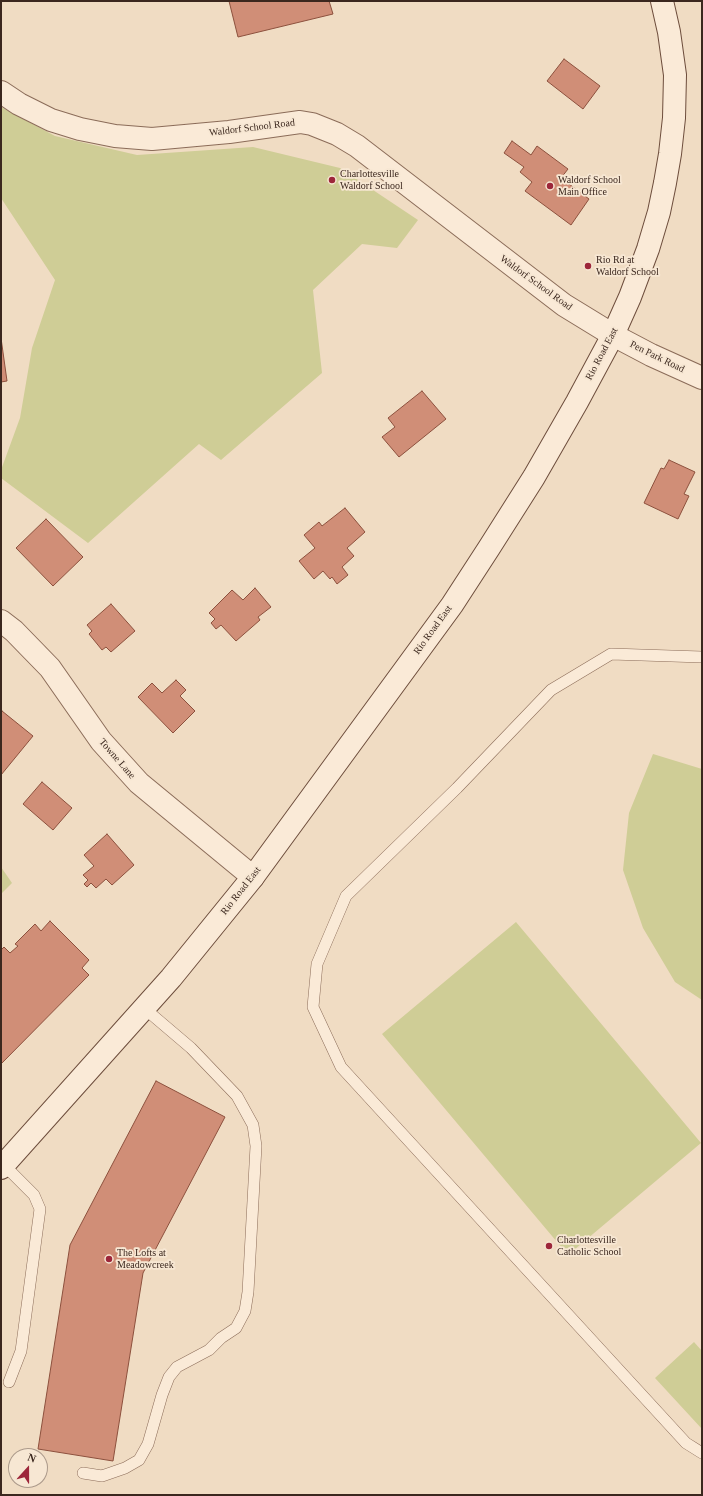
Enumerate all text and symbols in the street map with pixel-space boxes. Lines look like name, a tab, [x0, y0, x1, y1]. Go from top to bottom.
street label: Waldorf School Road	[208, 117, 296, 139]
place label: Charlottesville Waldorf School	[340, 168, 403, 192]
place label: Waldorf School Main Office	[558, 174, 621, 198]
marker: Charlottesville Waldorf School	[327, 175, 337, 185]
marker: Waldorf School Main Office	[545, 181, 555, 191]
street label: Waldorf School Road	[498, 253, 574, 313]
place label: Rio Rd at Waldorf School	[596, 254, 659, 278]
marker: Rio Rd at Waldorf School	[583, 261, 593, 271]
street label: Rio Road East	[583, 326, 621, 382]
street label: Pen Park Road	[628, 339, 686, 375]
street label: Rio Road East	[411, 603, 455, 657]
street label: Towne Lane	[96, 736, 138, 782]
street label: Rio Road East	[218, 865, 264, 917]
place label: Charlottesville Catholic School	[557, 1234, 621, 1258]
marker: Charlottesville Catholic School	[544, 1241, 554, 1251]
place label: The Lofts at Meadowcreek	[117, 1247, 174, 1270]
marker: The Lofts at Meadowcreek	[104, 1254, 114, 1264]
north arrow	[8, 1448, 48, 1488]
text: N	[26, 1451, 38, 1465]

